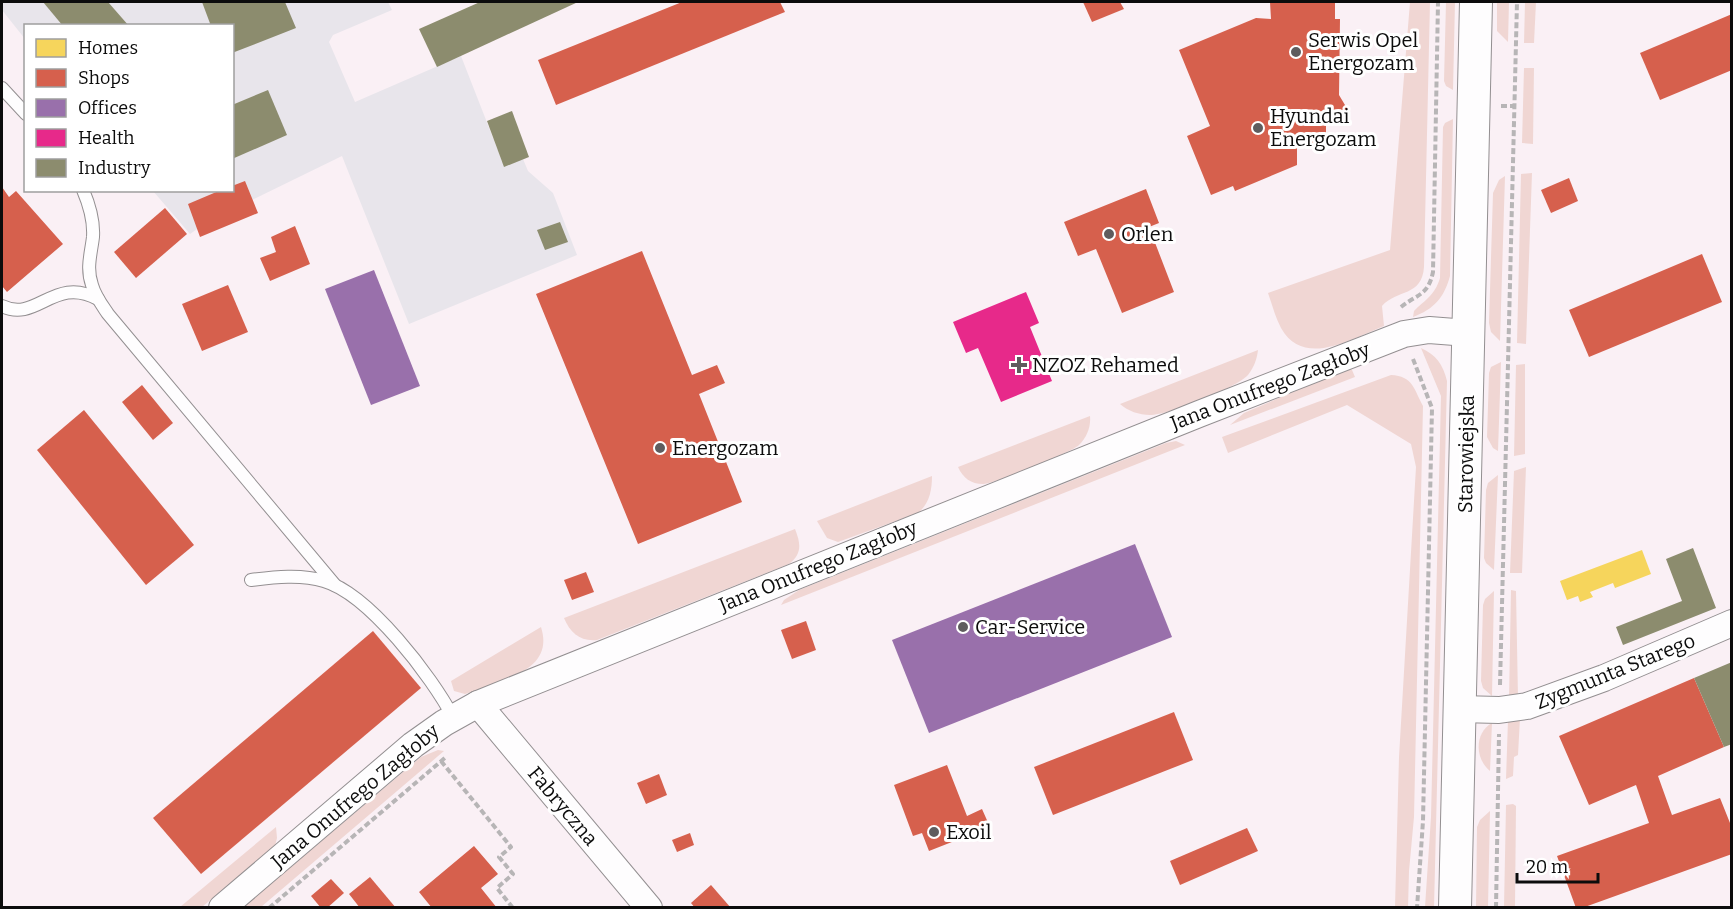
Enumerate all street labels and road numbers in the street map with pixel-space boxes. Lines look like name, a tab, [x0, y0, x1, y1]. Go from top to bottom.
street label: Jana Onufrego Zagłoby	[1166, 337, 1374, 436]
street label: Starowiejska	[1453, 395, 1480, 513]
street label: Jana Onufrego Zagłoby	[714, 515, 921, 617]
street label: Zygmunta Starego	[1532, 628, 1698, 714]
street label: Jana Onufrego Zagłoby	[265, 718, 444, 874]
street label: Fabryczna	[523, 762, 603, 850]

